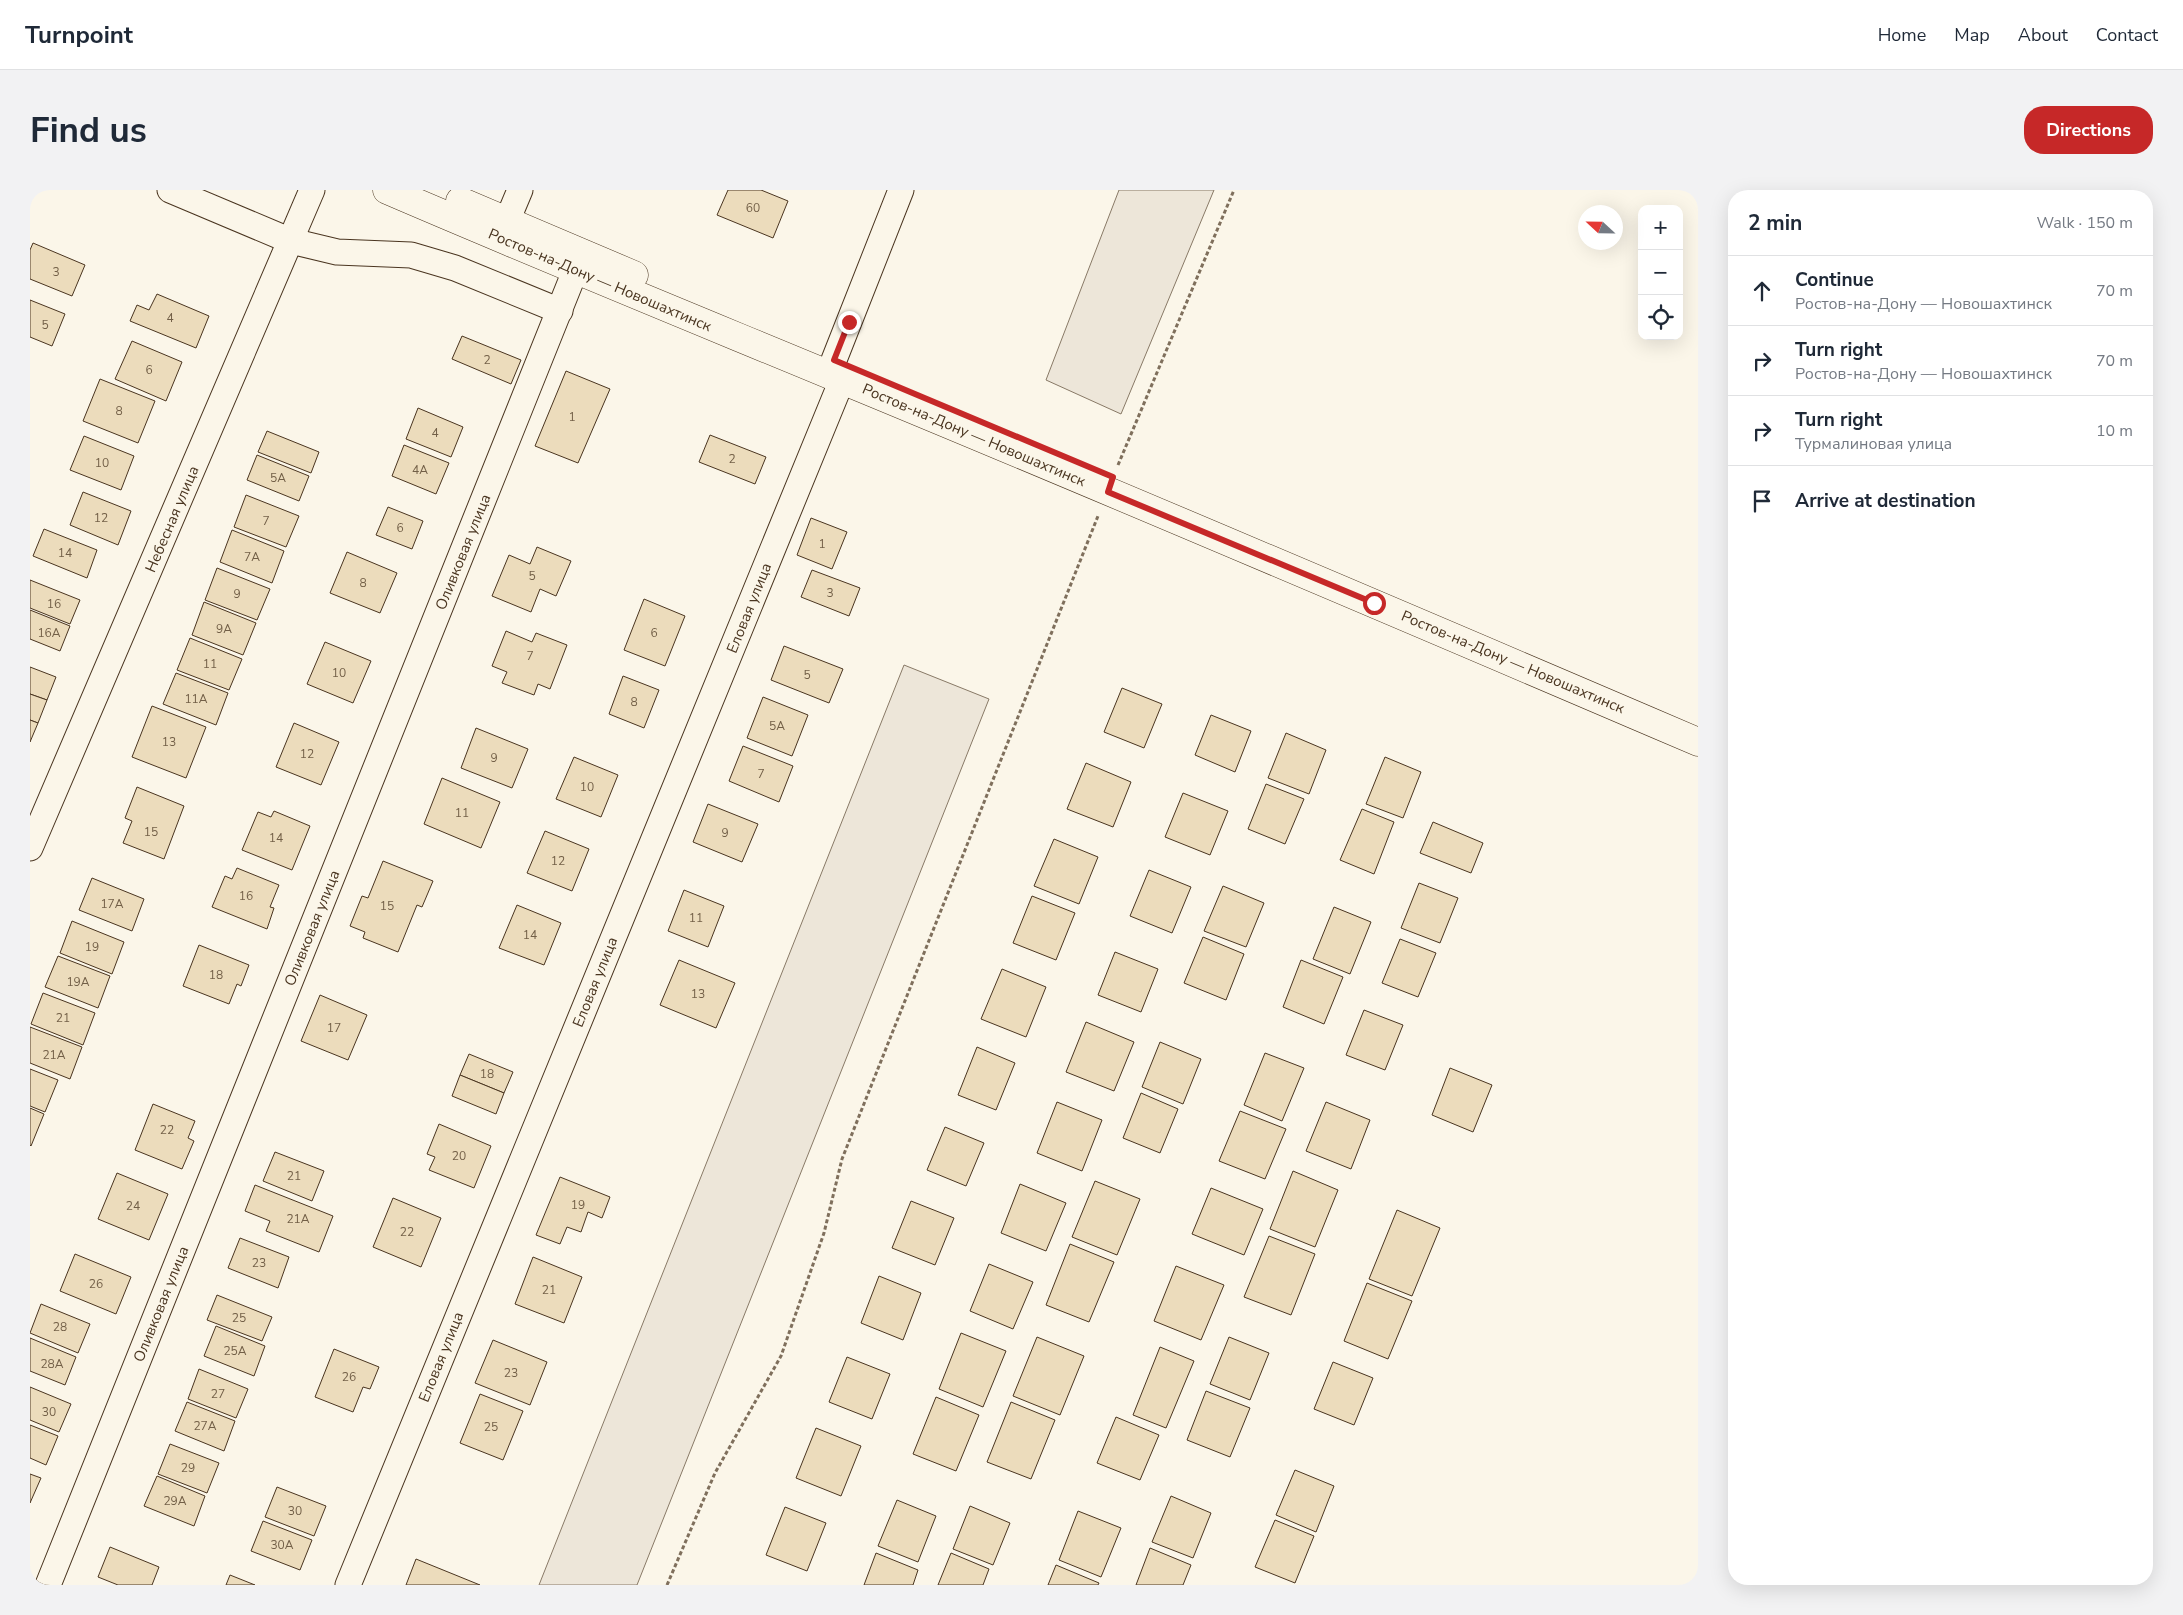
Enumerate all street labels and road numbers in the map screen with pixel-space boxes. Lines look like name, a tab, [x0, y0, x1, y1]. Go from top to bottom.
street label: Ростов-на-Дону — Новошахтинск	[485, 224, 715, 336]
street label: Ростов-на-Дону — Новошахтинск	[859, 379, 1089, 491]
street label: Небесная улица	[141, 463, 203, 575]
street label: Оливковая улица	[431, 491, 495, 613]
street label: Еловая улица	[722, 560, 776, 656]
street label: Ростов-на-Дону — Новошахтинск	[1398, 606, 1628, 718]
street label: Оливковая улица	[280, 867, 344, 989]
street label: Еловая улица	[568, 934, 622, 1030]
street label: Оливковая улица	[129, 1243, 193, 1365]
street label: Еловая улица	[414, 1309, 468, 1405]

